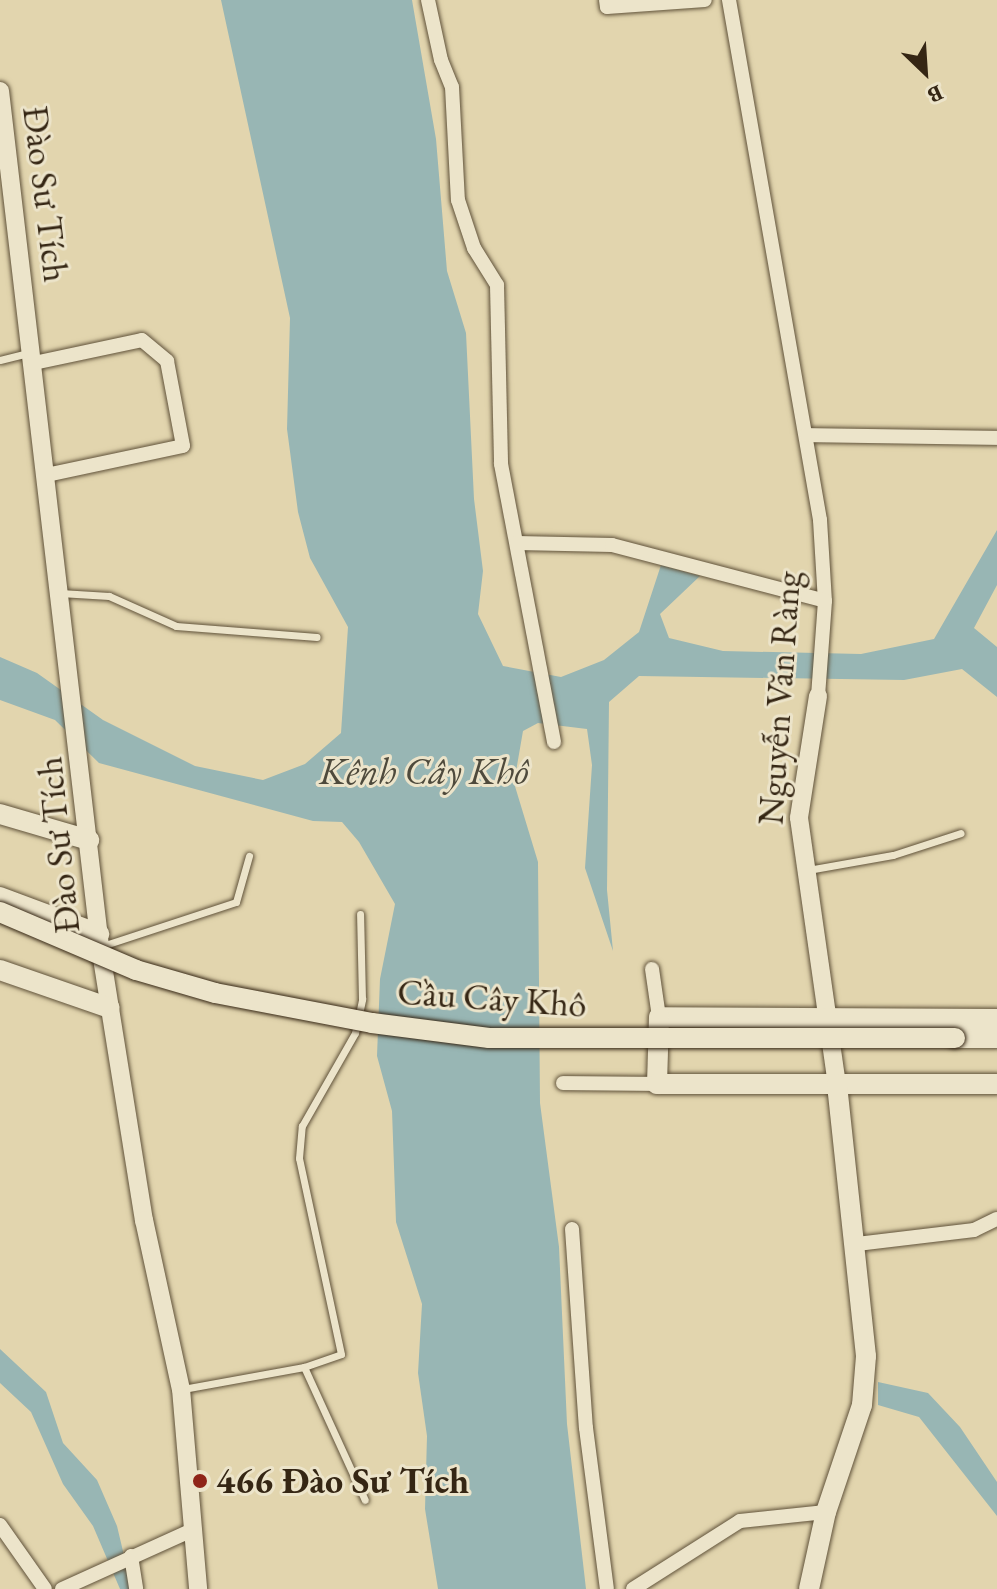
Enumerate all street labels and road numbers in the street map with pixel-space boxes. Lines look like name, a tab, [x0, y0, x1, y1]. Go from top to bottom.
street label: Đào Sư Tích	[14, 104, 78, 284]
street label: Nguyễn Văn Ràng	[749, 570, 809, 826]
street label: Đào Sư Tích	[27, 755, 89, 935]
street label: Cầu Cây Khô	[396, 970, 588, 1026]

